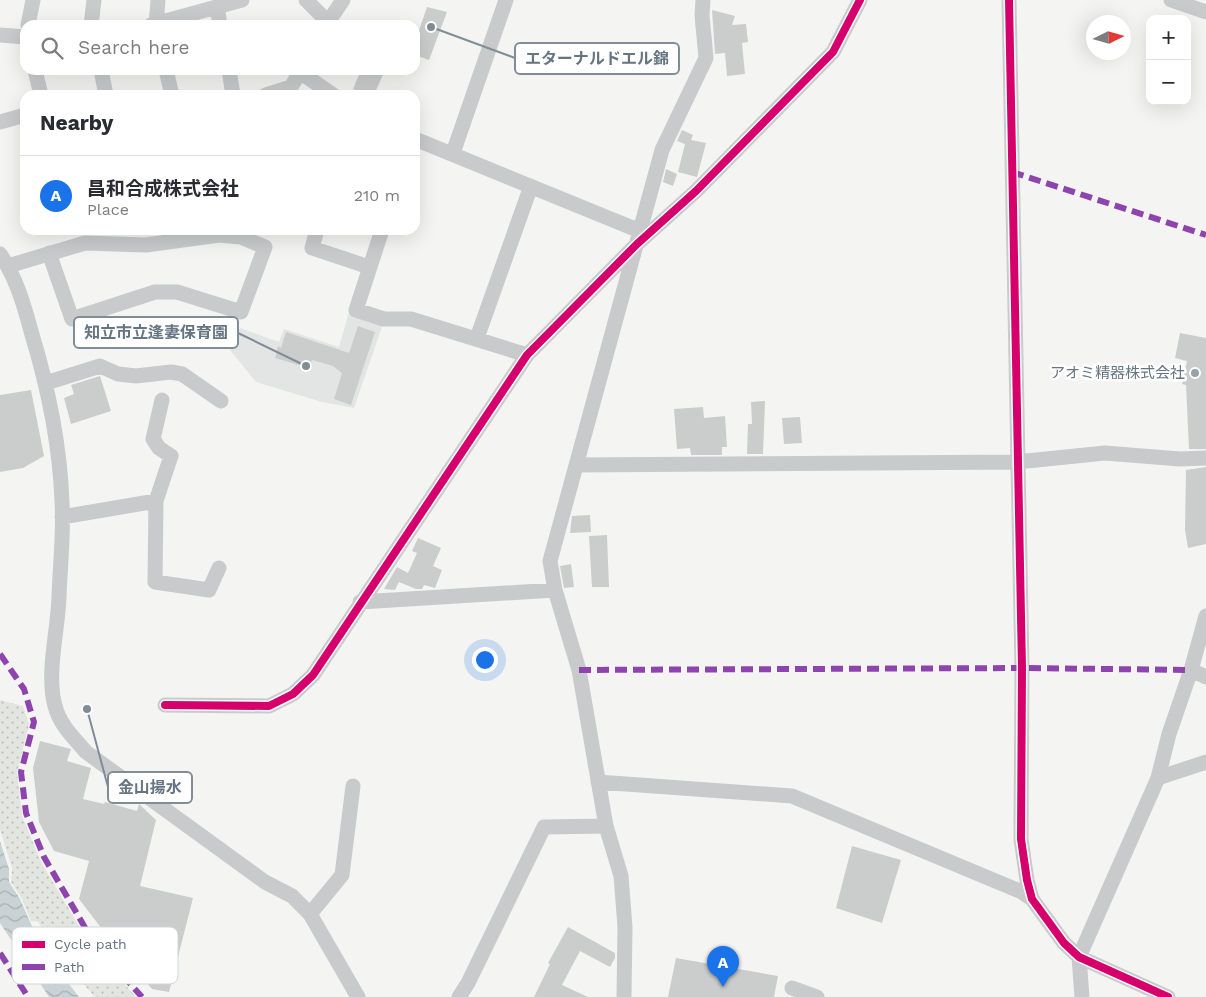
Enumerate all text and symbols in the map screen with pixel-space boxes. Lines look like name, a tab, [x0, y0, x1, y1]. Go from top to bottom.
north arrow	[1086, 15, 1131, 60]
map controls	[1146, 15, 1191, 105]
button: +	[1146, 15, 1191, 60]
search box	[20, 20, 420, 75]
icon: search	[38, 34, 66, 62]
text: Search here	[78, 36, 189, 59]
callout: エターナルドエル錦	[515, 43, 679, 74]
text: エターナルドエル錦	[525, 49, 669, 68]
button: −	[1146, 60, 1191, 105]
text: Nearby	[40, 110, 113, 135]
text: 昌和合成株式会社	[87, 177, 239, 200]
text: A	[51, 186, 61, 205]
text: 210 m	[354, 186, 400, 205]
text: Place	[87, 200, 129, 219]
callout: 知立市立逢妻保育園	[74, 317, 238, 348]
text: 知立市立逢妻保育園	[84, 323, 228, 342]
place label: アオミ精器株式会社	[1050, 364, 1185, 382]
marker: アオミ精器株式会社	[1189, 367, 1201, 379]
your location	[472, 647, 498, 673]
callout: 金山揚水	[108, 772, 192, 803]
text: 金山揚水	[118, 778, 182, 797]
legend	[12, 927, 178, 984]
text: Cycle path	[54, 936, 127, 952]
pin: A	[707, 946, 739, 987]
text: Path	[54, 959, 85, 975]

